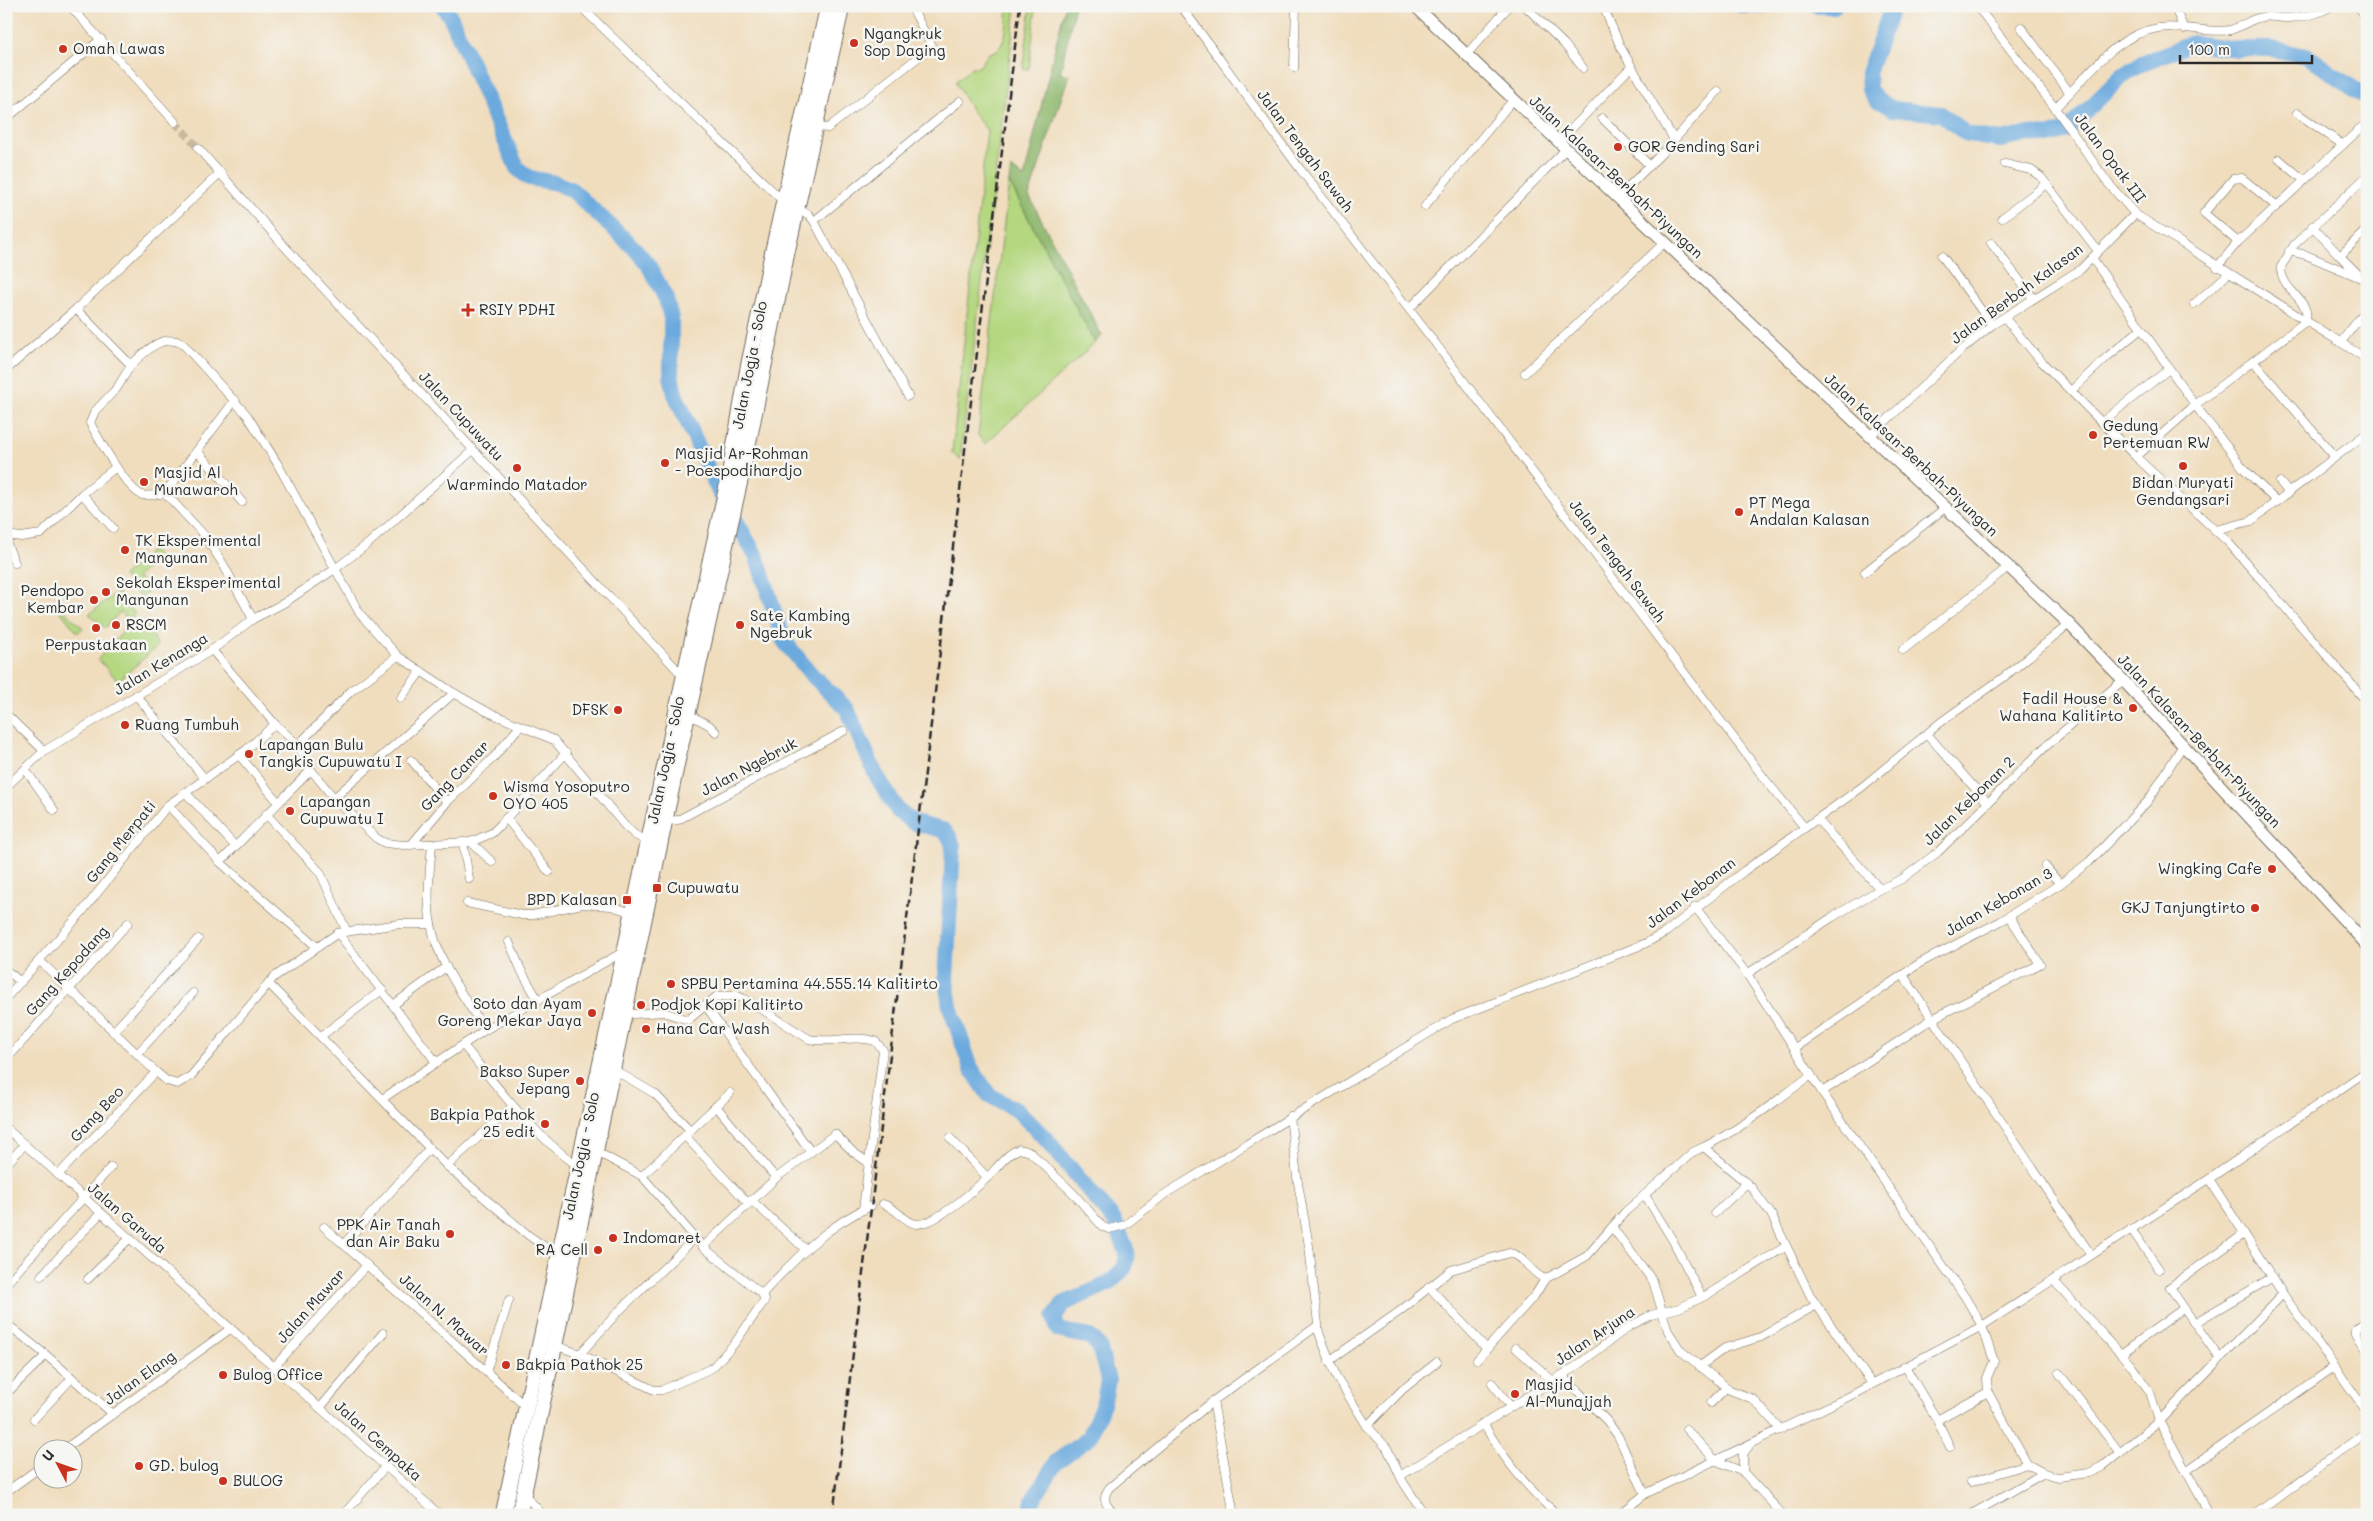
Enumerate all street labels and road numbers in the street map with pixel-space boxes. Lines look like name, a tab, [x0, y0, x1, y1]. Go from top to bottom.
street label: Jalan Tengah Sawah	[1253, 85, 1358, 216]
street label: Jalan Kalasan-Berbah-Piyungan	[1525, 90, 1708, 262]
street label: Jalan Opak III	[2071, 109, 2151, 206]
street label: Jalan Berbah Kalasan	[1946, 238, 2086, 348]
street label: Jalan Jogja - Solo	[727, 299, 771, 431]
street label: Jalan Cupuwatu	[415, 366, 509, 465]
street label: Jalan Kalasan-Berbah-Piyungan	[1820, 368, 2003, 540]
street label: Jalan Tengah Sawah	[1565, 495, 1670, 626]
street label: Jalan Kenanga	[110, 627, 211, 699]
street label: Jalan Kalasan-Berbah-Piyungan	[2114, 649, 2286, 832]
street label: Jalan Jogja - Solo	[642, 694, 688, 825]
street label: Jalan Ngebruk	[697, 732, 800, 800]
street label: Gang Camar	[415, 736, 493, 815]
street label: Jalan Kebonan 2	[1918, 751, 2018, 849]
street label: Gang Merpati	[81, 796, 160, 887]
street label: Jalan Kebonan	[1642, 852, 1739, 932]
street label: Jalan Kebonan 3	[1941, 862, 2056, 940]
street label: Gang Kepodang	[20, 921, 112, 1020]
street label: Gang Beo	[65, 1081, 127, 1146]
street label: Jalan Jogja - Solo	[557, 1090, 603, 1221]
street label: Jalan Garuda	[84, 1177, 172, 1257]
street label: Jalan Mawar	[272, 1264, 349, 1347]
street label: Jalan N. Mawar	[396, 1269, 494, 1360]
street label: Jalan Arjuna	[1550, 1301, 1638, 1369]
street label: Jalan Elang	[100, 1345, 179, 1409]
street label: Jalan Cempaka	[330, 1395, 427, 1485]

